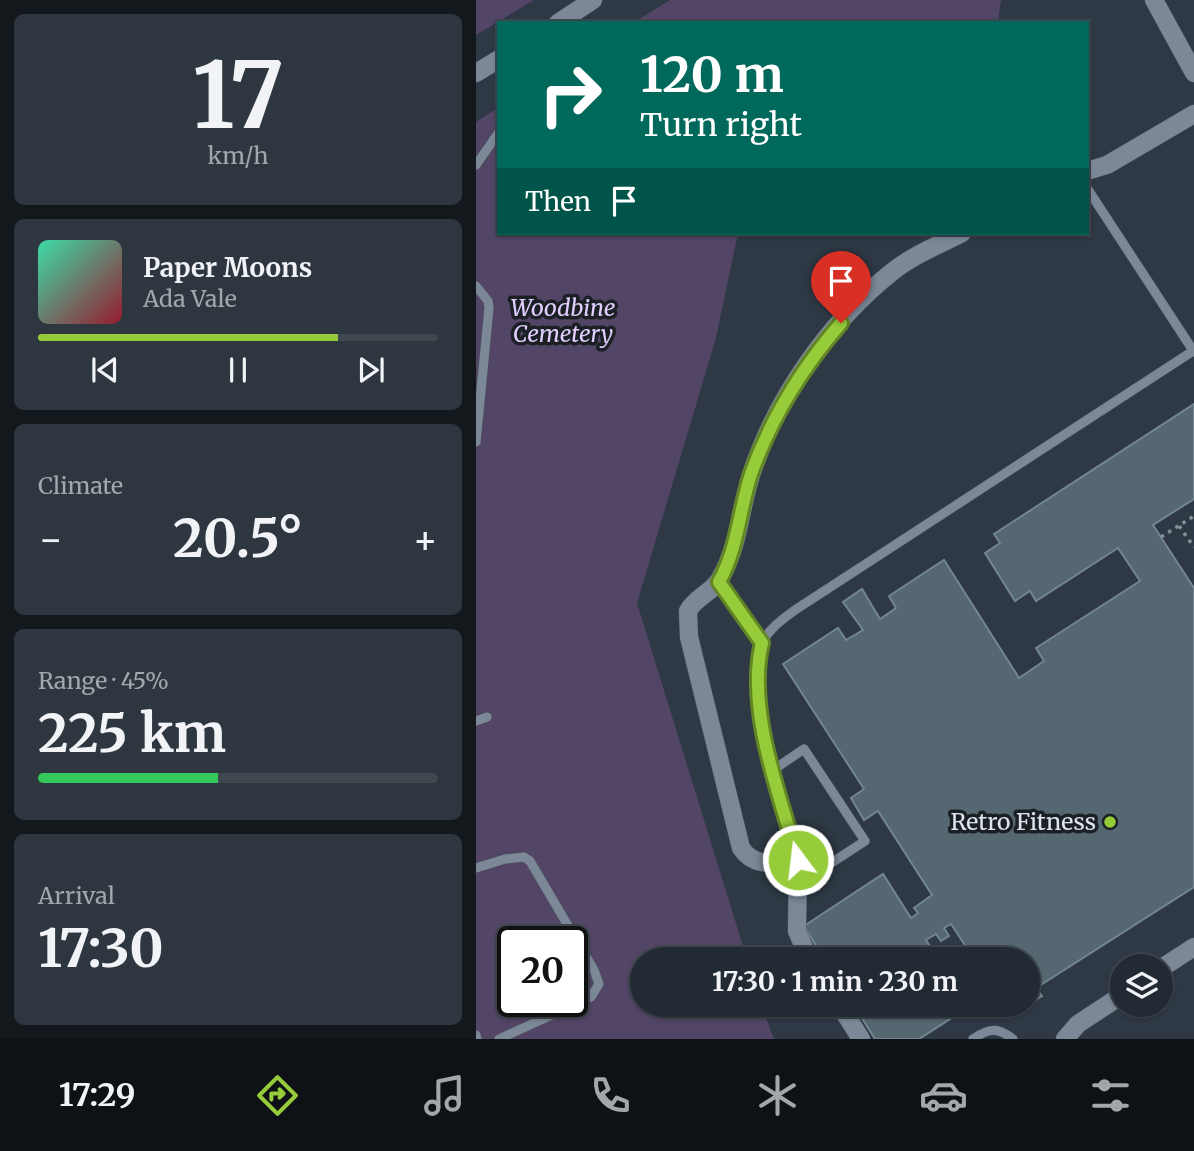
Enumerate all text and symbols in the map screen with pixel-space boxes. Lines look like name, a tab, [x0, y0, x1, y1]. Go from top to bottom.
text: 17	[192, 38, 284, 153]
text: 120 m	[640, 44, 784, 105]
icon: right	[525, 49, 616, 140]
text: Turn right	[640, 105, 802, 145]
text: km/h	[208, 141, 268, 170]
icon: arrive	[605, 182, 643, 220]
text: Then	[525, 185, 591, 218]
text: Paper Moons	[143, 251, 312, 284]
pin	[811, 251, 871, 323]
icon: arrive	[822, 262, 860, 300]
text: Ada Vale	[143, 284, 237, 313]
park label: Woodbine Cemetery	[511, 293, 615, 348]
icon: previous	[86, 351, 124, 389]
icon: pause	[219, 351, 257, 389]
icon: next	[352, 351, 390, 389]
text: Climate	[38, 471, 123, 500]
text: 20.5°	[173, 506, 303, 571]
text: −	[38, 516, 63, 563]
text: +	[413, 516, 438, 563]
text: Range · 45%	[38, 666, 169, 695]
text: 225 km	[38, 701, 226, 766]
place label: Retro Fitness	[950, 807, 1096, 836]
marker: Retro Fitness	[1102, 814, 1118, 830]
position arrow	[761, 823, 835, 897]
text: Arrival	[38, 881, 115, 910]
text: 17:30	[38, 916, 164, 981]
speed limit sign: 20	[497, 926, 588, 1017]
map controls	[1110, 954, 1173, 1017]
button: layers	[1110, 954, 1173, 1017]
text: 17:30 · 1 min · 230 m	[712, 965, 958, 998]
icon: directions	[253, 1071, 302, 1120]
icon: music	[420, 1071, 469, 1120]
icon: phone	[586, 1071, 635, 1120]
icon: climate	[753, 1071, 802, 1120]
icon: car	[919, 1071, 968, 1120]
icon: filters	[1086, 1071, 1135, 1120]
text: 17:29	[59, 1075, 135, 1115]

